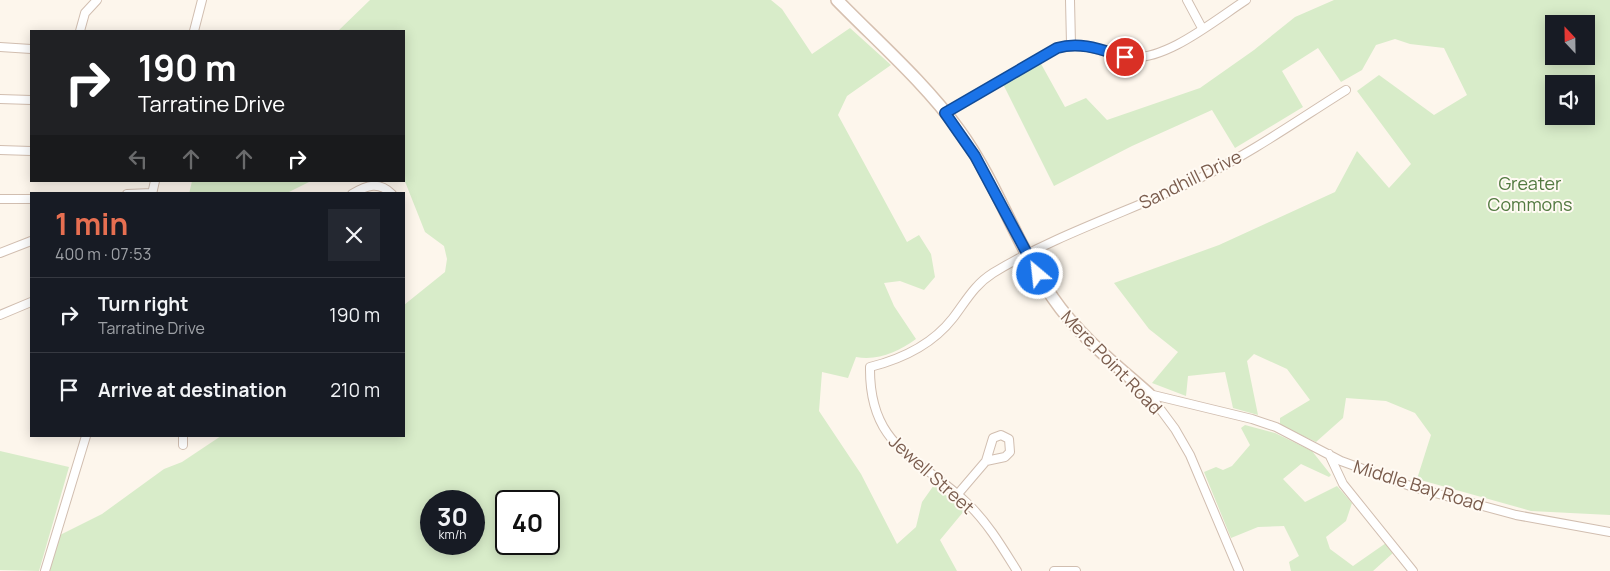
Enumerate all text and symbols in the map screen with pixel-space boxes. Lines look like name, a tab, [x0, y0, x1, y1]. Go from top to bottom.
north arrow	[1545, 15, 1595, 65]
map controls	[1545, 15, 1595, 125]
pin	[1104, 36, 1146, 78]
icon: arrive	[1111, 43, 1139, 71]
text: 190 m	[138, 44, 237, 92]
icon: right	[55, 50, 120, 115]
button: sound	[1545, 75, 1595, 125]
text: Tarratine Drive	[138, 89, 285, 119]
street label: Sandhill Drive	[1135, 144, 1245, 214]
icon: left	[124, 145, 152, 173]
icon: ahead	[177, 145, 205, 173]
icon: ahead	[230, 145, 258, 173]
icon: right	[283, 145, 311, 173]
park label: Greater Commons	[1488, 171, 1572, 216]
text: 1 min	[55, 203, 128, 244]
button: close	[328, 209, 380, 261]
text: 400 m · 07:53	[55, 243, 151, 265]
position arrow	[1011, 247, 1063, 299]
text: Turn right	[98, 291, 188, 317]
icon: right	[55, 301, 83, 329]
text: 190 m	[329, 302, 380, 328]
street label: Mere Point Road	[1056, 305, 1168, 419]
text: Tarratine Drive	[98, 317, 205, 339]
icon: arrive	[55, 376, 83, 404]
text: Arrive at destination	[98, 377, 287, 403]
text: 210 m	[330, 377, 380, 403]
street label: Jewell Street	[884, 429, 980, 519]
street label: Middle Bay Road	[1351, 454, 1487, 516]
speed limit sign: 40	[495, 490, 560, 555]
text: 30	[437, 499, 468, 534]
text: km/h	[439, 526, 466, 543]

